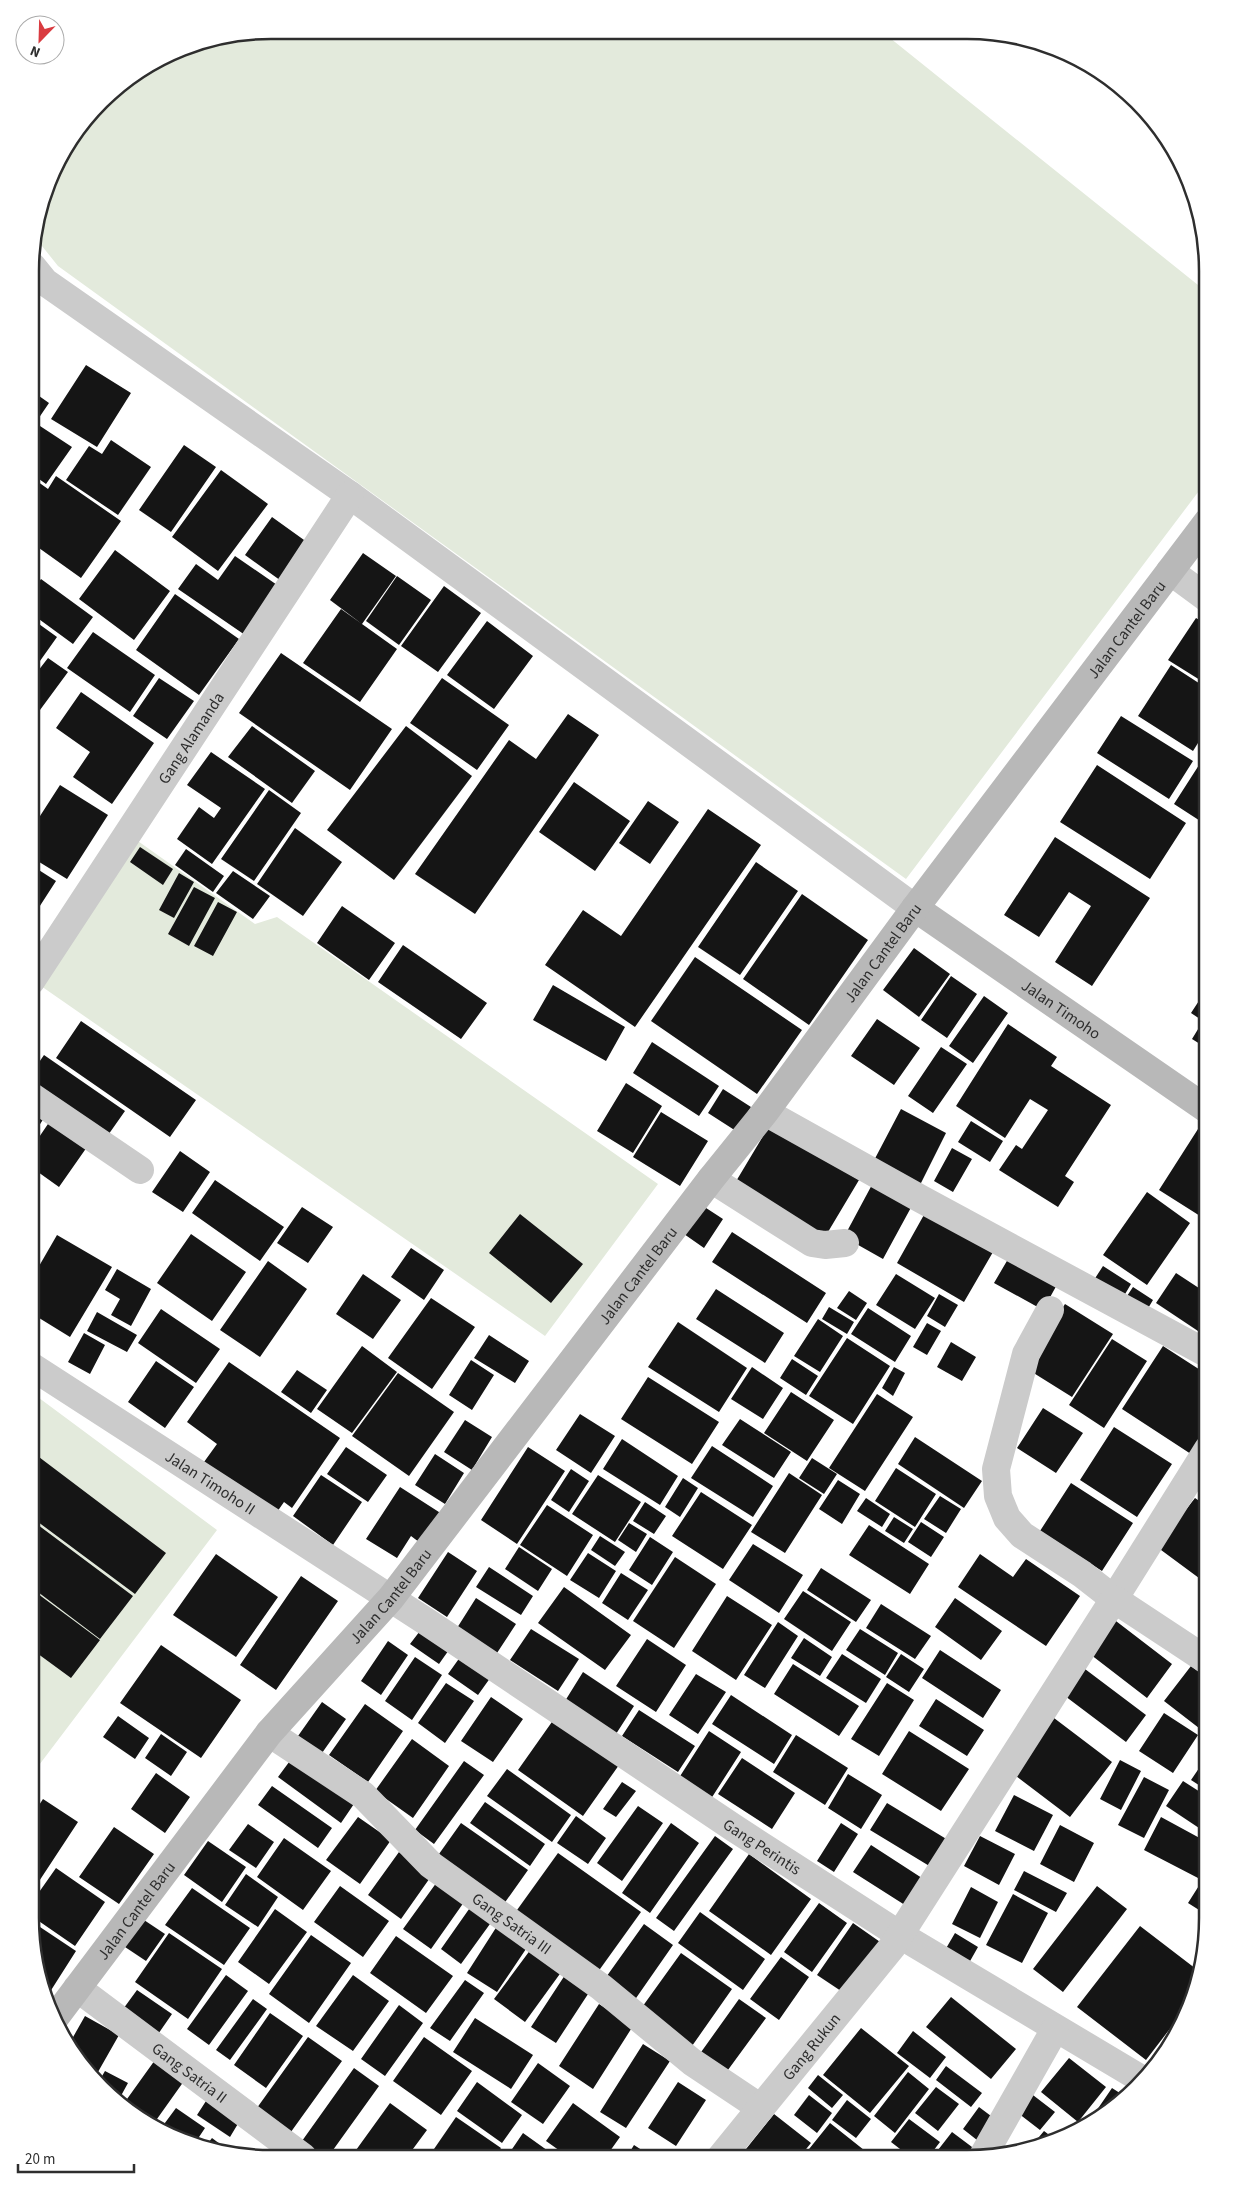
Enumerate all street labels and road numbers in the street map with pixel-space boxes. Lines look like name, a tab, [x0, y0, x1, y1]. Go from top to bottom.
street label: Jalan Cantel Baru	[1083, 576, 1171, 683]
street label: Gang Alamanda	[153, 688, 230, 789]
street label: Jalan Cantel Baru	[839, 899, 927, 1007]
street label: Jalan Timoho	[1017, 975, 1105, 1045]
street label: Jalan Cantel Baru	[594, 1222, 683, 1329]
street label: Jalan Timoho II	[161, 1446, 260, 1520]
street label: Jalan Cantel Baru	[345, 1544, 437, 1649]
street label: Gang Perintis	[718, 1814, 805, 1881]
street label: Jalan Cantel Baru	[92, 1857, 181, 1965]
street label: Gang Satria III	[467, 1888, 556, 1960]
street label: Gang Rukun	[778, 2009, 846, 2085]
street label: Gang Satria II	[147, 2038, 232, 2109]

